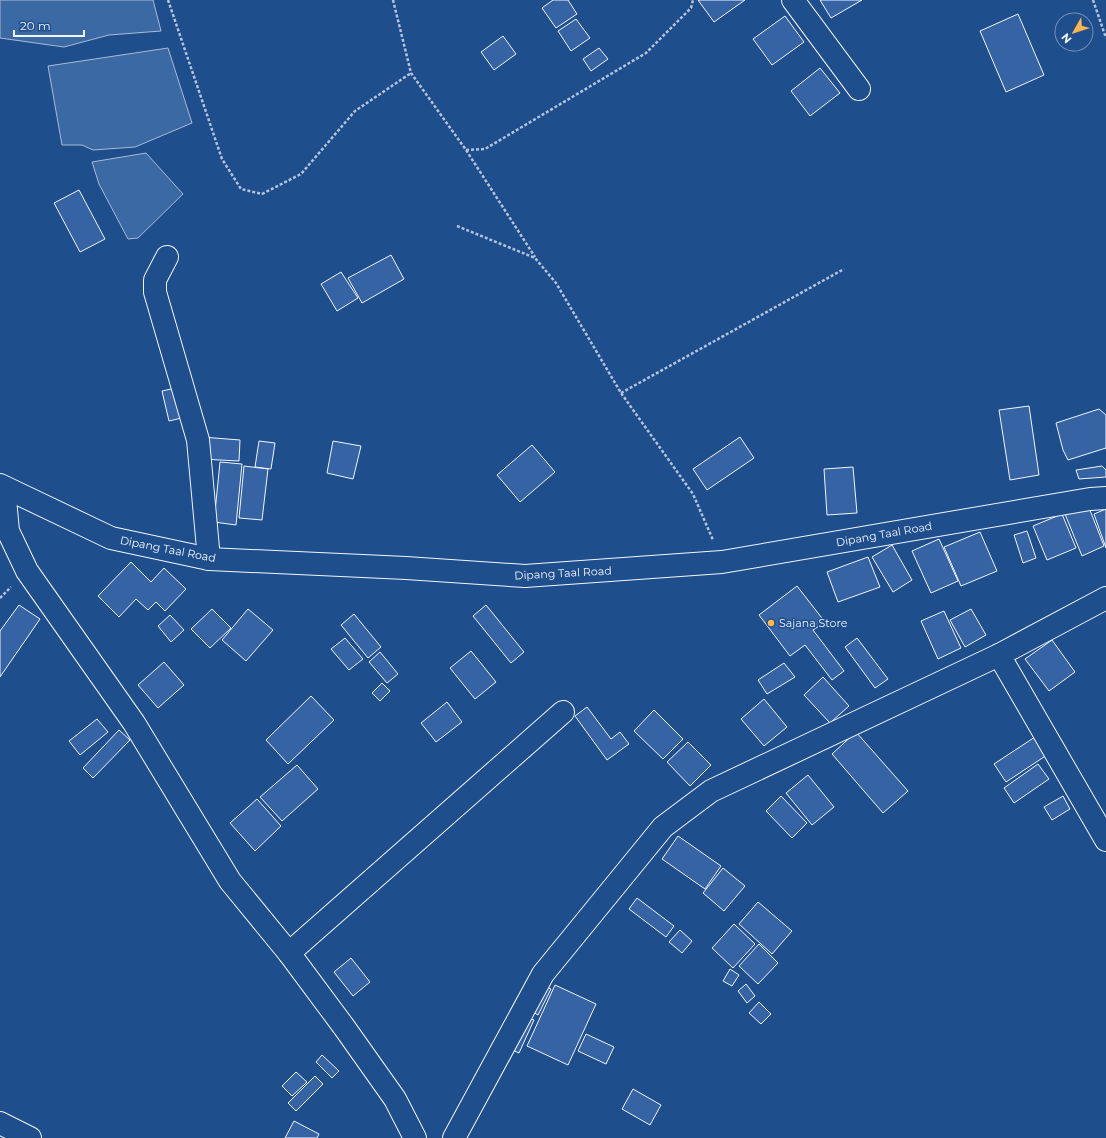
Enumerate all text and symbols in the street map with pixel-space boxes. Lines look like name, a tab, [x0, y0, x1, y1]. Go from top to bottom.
scale bar	[14, 12, 84, 38]
north arrow	[1054, 12, 1094, 52]
text: 20 m	[20, 18, 51, 33]
text: N	[1058, 30, 1074, 46]
street label: Dipang Taal Road	[835, 519, 933, 549]
street label: Dipang Taal Road	[119, 533, 217, 565]
street label: Dipang Taal Road	[514, 563, 612, 583]
place label: Sajana Store	[779, 616, 848, 630]
marker: Sajana Store	[766, 618, 776, 628]

